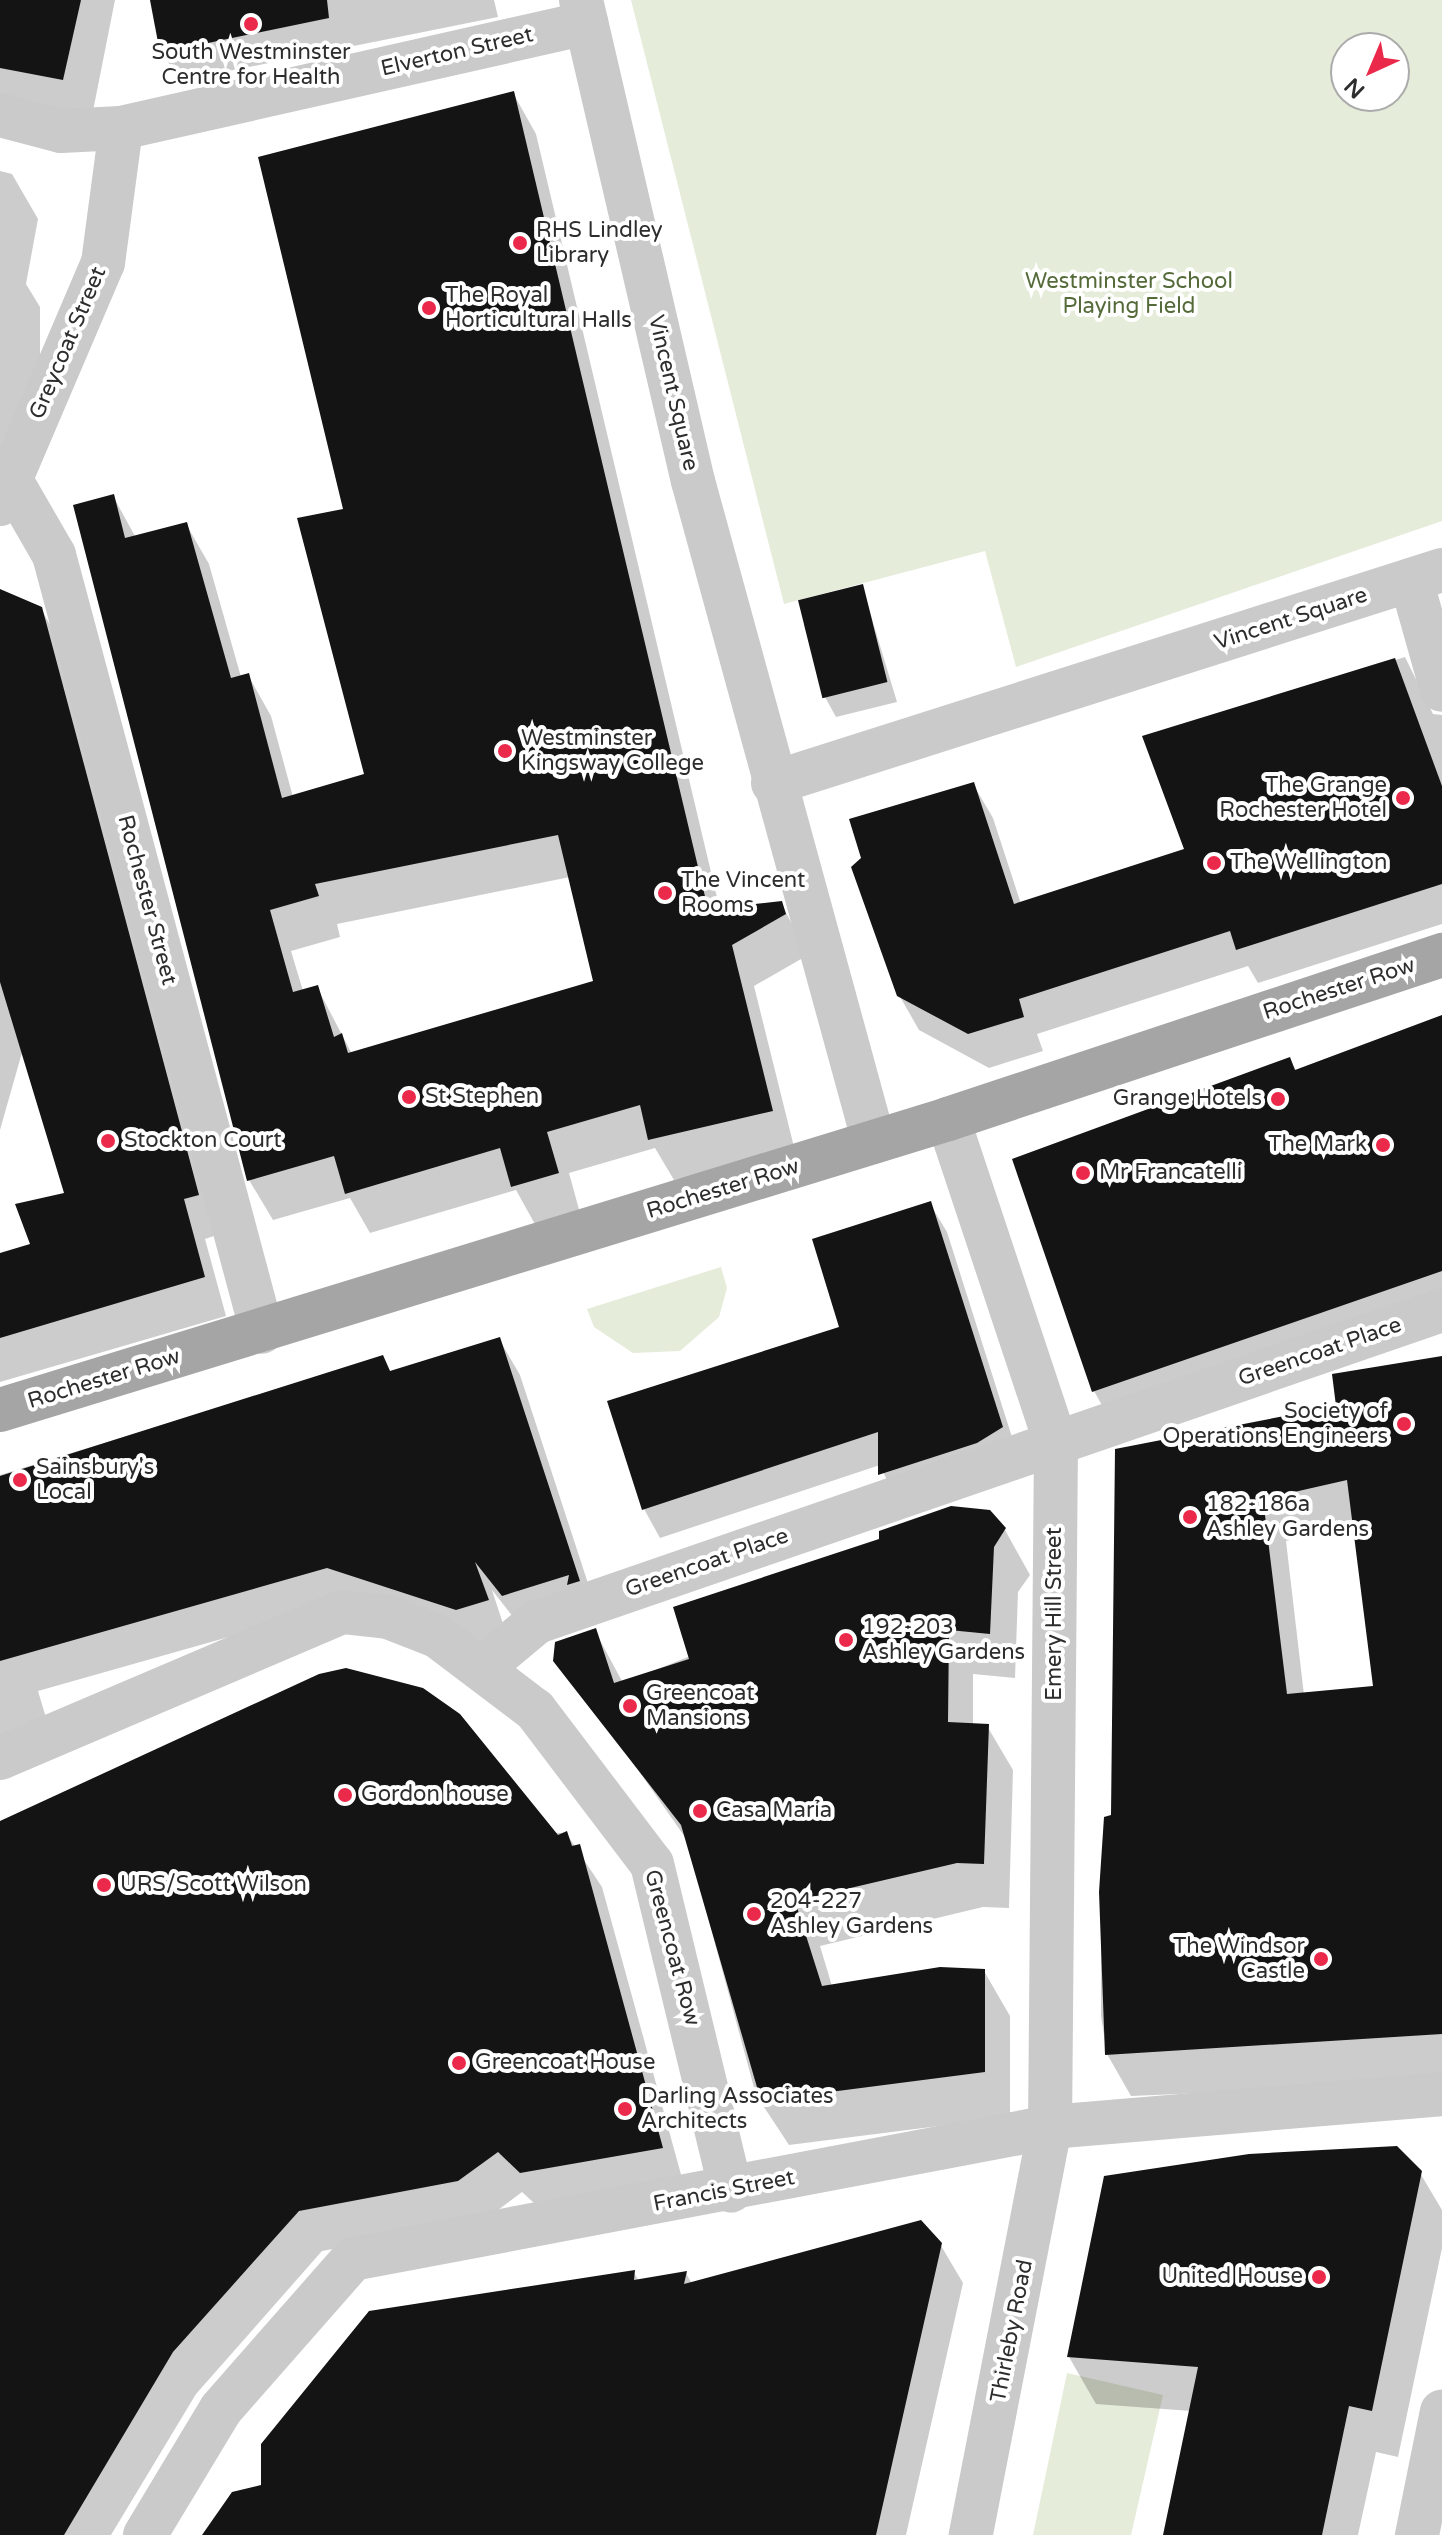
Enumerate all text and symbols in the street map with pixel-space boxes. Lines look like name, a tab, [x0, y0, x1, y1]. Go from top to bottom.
marker: South Westminster Centre for Health	[240, 13, 262, 35]
street label: Elverton Street	[378, 22, 536, 82]
north arrow	[1330, 32, 1410, 112]
place label: South Westminster Centre for Health	[151, 39, 351, 90]
text: N	[1339, 72, 1370, 103]
place label: RHS Lindley Library	[536, 217, 663, 268]
marker: RHS Lindley Library	[511, 234, 529, 252]
street label: Greycoat Street	[24, 263, 112, 423]
park label: Westminster School Playing Field	[1025, 268, 1233, 320]
place label: The Royal Horticultural Halls	[445, 282, 632, 334]
marker: The Royal Horticultural Halls	[420, 299, 438, 317]
street label: Vincent Square	[642, 313, 704, 473]
street label: Vincent Square	[1211, 582, 1371, 656]
place label: Westminster Kingsway College	[521, 725, 704, 776]
marker: Westminster Kingsway College	[496, 742, 514, 760]
place label: The Grange Rochester Hotel	[1219, 772, 1387, 824]
marker: The Grange Rochester Hotel	[1394, 789, 1412, 807]
street label: Rochester Street	[112, 812, 182, 988]
place label: The Wellington	[1230, 850, 1387, 876]
marker: The Wellington	[1205, 854, 1223, 872]
place label: The Vincent Rooms	[681, 867, 805, 918]
marker: The Vincent Rooms	[656, 884, 674, 902]
street label: Rochester Row	[1260, 952, 1418, 1026]
place label: St Stephen	[425, 1084, 539, 1110]
place label: Grange Hotels	[1113, 1086, 1262, 1112]
marker: St Stephen	[400, 1088, 418, 1106]
marker: Grange Hotels	[1269, 1090, 1287, 1108]
place label: Stockton Court	[124, 1128, 282, 1154]
marker: Stockton Court	[99, 1132, 117, 1150]
place label: The Mark	[1268, 1132, 1367, 1158]
marker: The Mark	[1374, 1136, 1392, 1154]
street label: Rochester Row	[643, 1153, 803, 1225]
place label: Mr Francatelli	[1099, 1160, 1242, 1186]
marker: Mr Francatelli	[1074, 1164, 1092, 1182]
street label: Greencoat Place	[1235, 1312, 1405, 1392]
street label: Rochester Row	[24, 1343, 184, 1415]
place label: Society of Operations Engineers	[1163, 1398, 1388, 1450]
marker: Society of Operations Engineers	[1395, 1415, 1413, 1433]
place label: Sainsbury's Local	[36, 1454, 154, 1506]
marker: Sainsbury's Local	[11, 1471, 29, 1489]
place label: 182-186a Ashley Gardens	[1206, 1491, 1369, 1542]
marker: 182-186a Ashley Gardens	[1181, 1508, 1199, 1526]
street label: Greencoat Place	[622, 1523, 792, 1603]
street label: Emery Hill Street	[1042, 1527, 1068, 1701]
place label: 192-203 Ashley Gardens	[862, 1614, 1025, 1666]
marker: 192-203 Ashley Gardens	[837, 1631, 855, 1649]
place label: Greencoat Mansions	[646, 1680, 755, 1732]
marker: Greencoat Mansions	[621, 1697, 639, 1715]
place label: Gordon house	[361, 1782, 509, 1808]
marker: Gordon house	[336, 1786, 354, 1804]
place label: Casa María	[716, 1798, 832, 1824]
marker: Casa María	[691, 1802, 709, 1820]
street label: Greencoat Row	[638, 1867, 706, 2029]
place label: URS/Scott Wilson	[120, 1872, 307, 1898]
marker: URS/Scott Wilson	[95, 1876, 113, 1894]
place label: 204-227 Ashley Gardens	[770, 1888, 933, 1940]
marker: 204-227 Ashley Gardens	[745, 1905, 763, 1923]
place label: The Windsor Castle	[1173, 1933, 1305, 1984]
marker: The Windsor Castle	[1312, 1950, 1330, 1968]
place label: Greencoat House	[475, 2050, 655, 2076]
marker: Greencoat House	[450, 2054, 468, 2072]
place label: Darling Associates Architects	[641, 2083, 834, 2134]
marker: Darling Associates Architects	[616, 2100, 634, 2118]
street label: Francis Street	[651, 2164, 797, 2218]
street label: Thirleby Road	[985, 2257, 1039, 2405]
place label: United House	[1161, 2264, 1303, 2290]
marker: United House	[1310, 2268, 1328, 2286]

